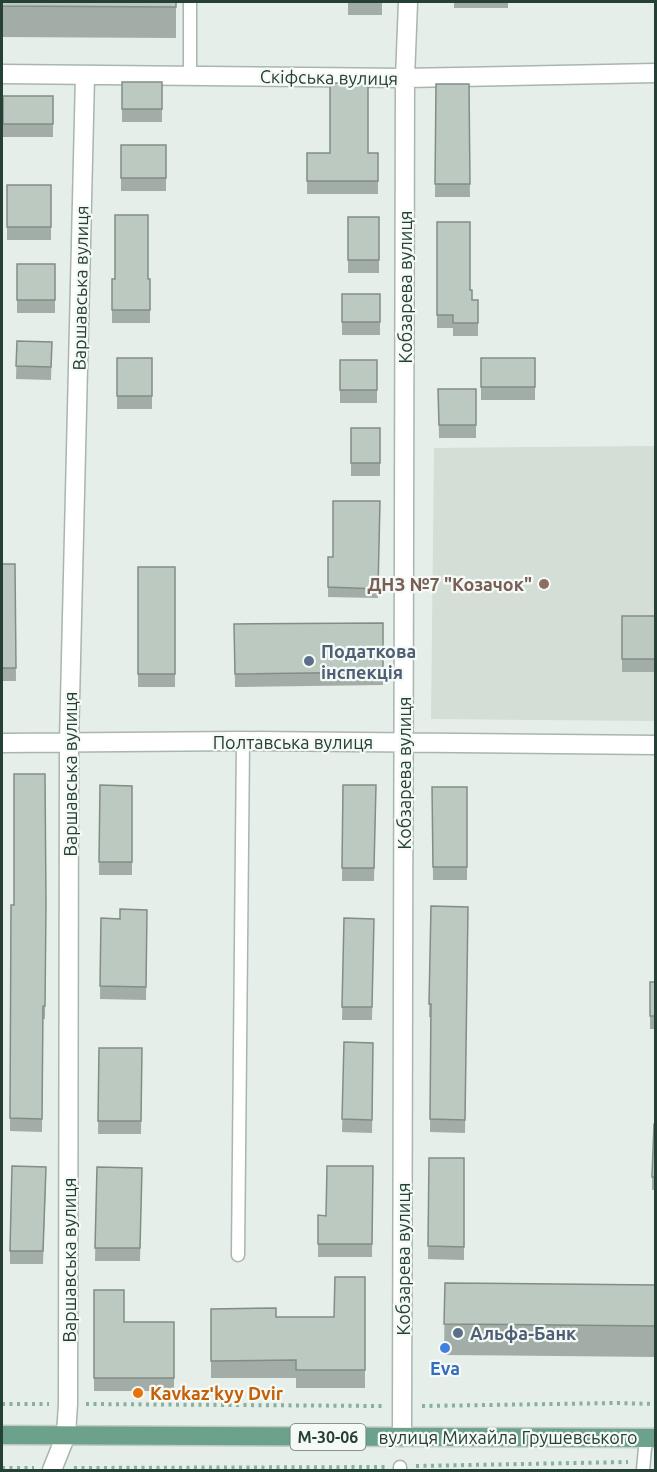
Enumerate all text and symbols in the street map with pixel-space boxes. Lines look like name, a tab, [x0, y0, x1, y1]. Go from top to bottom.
street label: Скіфська вулиця	[260, 66, 398, 88]
street label: Варшавська вулиця	[69, 205, 91, 371]
street label: Кобзарева вулиця	[395, 210, 415, 364]
place label: ДНЗ №7 "Козачок"	[367, 574, 532, 594]
marker: ДНЗ №7 "Козачок"	[537, 577, 551, 591]
place label: Податкова інспекція	[321, 641, 416, 682]
marker: Податкова інспекція	[302, 654, 316, 668]
street label: Варшавська вулиця	[60, 692, 80, 856]
street label: Кобзарева вулиця	[394, 696, 414, 850]
street label: Полтавська вулиця	[213, 732, 373, 752]
street label: Варшавська вулиця	[59, 1178, 79, 1342]
street label: Кобзарева вулиця	[393, 1182, 413, 1336]
place label: Альфа-Банк	[470, 1323, 577, 1343]
marker: Альфа-Банк	[451, 1326, 465, 1340]
marker: Eva	[438, 1341, 452, 1355]
place label: Eva	[430, 1358, 460, 1378]
place label: Kavkazʹkyy Dvir	[150, 1383, 284, 1403]
marker: Kavkazʹkyy Dvir	[131, 1386, 145, 1400]
road number: М-30-06	[290, 1424, 366, 1450]
street label: вулиця Михайла Грушевського	[378, 1427, 638, 1447]

